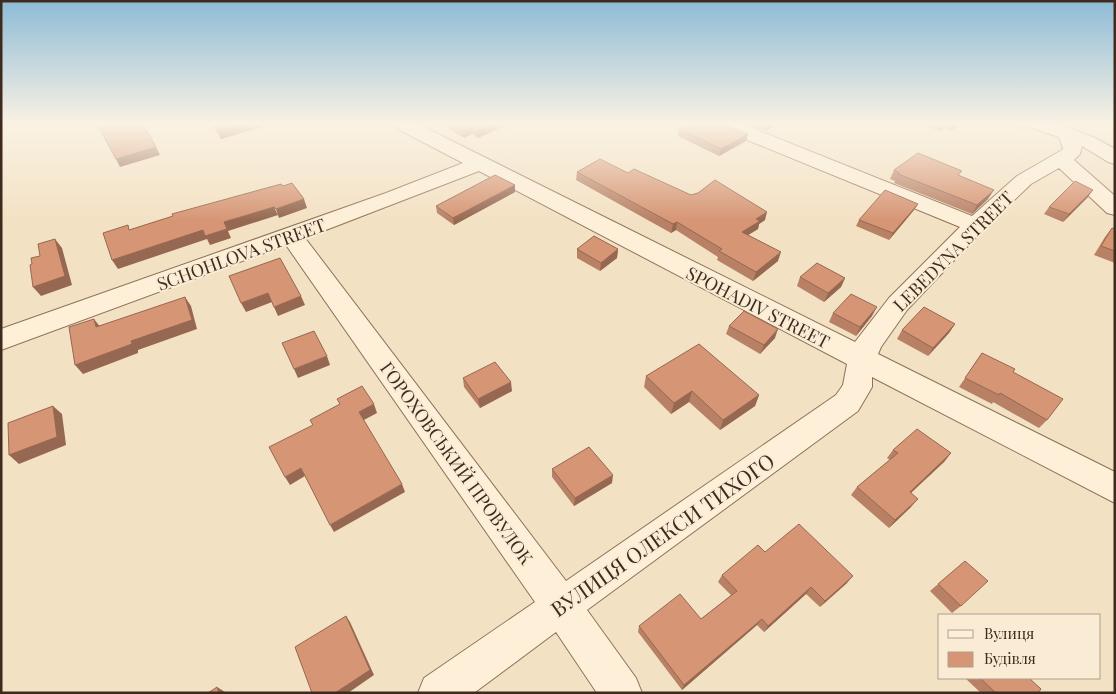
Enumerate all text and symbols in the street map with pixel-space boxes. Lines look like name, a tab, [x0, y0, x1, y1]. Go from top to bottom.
street label: LEBEDYNA STREET	[888, 186, 1018, 316]
street label: SCHOHLOVA STREET	[153, 212, 329, 296]
street label: SPOHADIV STREET	[682, 260, 834, 354]
street label: ГОРОХОВСЬКИЙ ПРОВУЛОК	[375, 357, 539, 569]
street label: ВУЛИЦЯ ОЛЕКСИ ТИХОГО	[545, 446, 779, 622]
legend	[938, 614, 1101, 679]
text: Вулиця	[984, 623, 1034, 643]
text: Будівля	[984, 648, 1036, 668]

